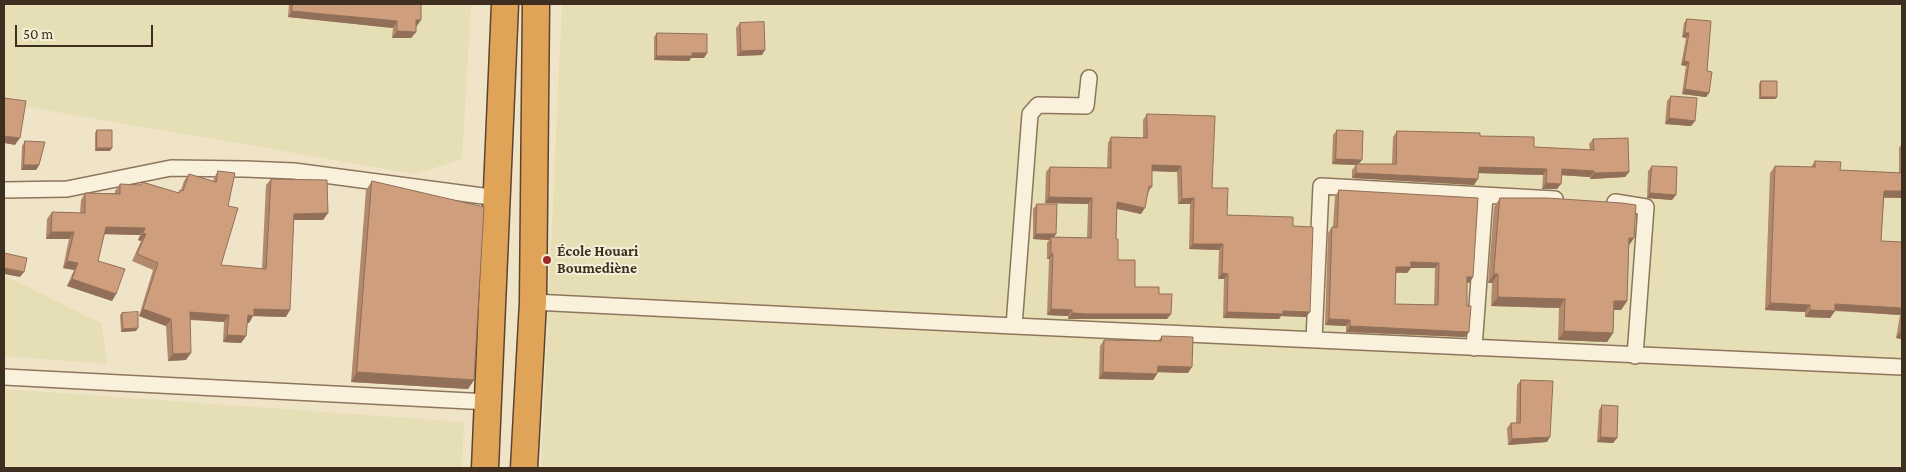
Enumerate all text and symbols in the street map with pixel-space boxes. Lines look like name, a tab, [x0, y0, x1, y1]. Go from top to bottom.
scale bar	[18, 15, 155, 47]
text: 50 m	[23, 26, 53, 42]
place label: École Houari Boumediène	[557, 242, 638, 277]
marker: École Houari Boumediène	[541, 254, 553, 266]

